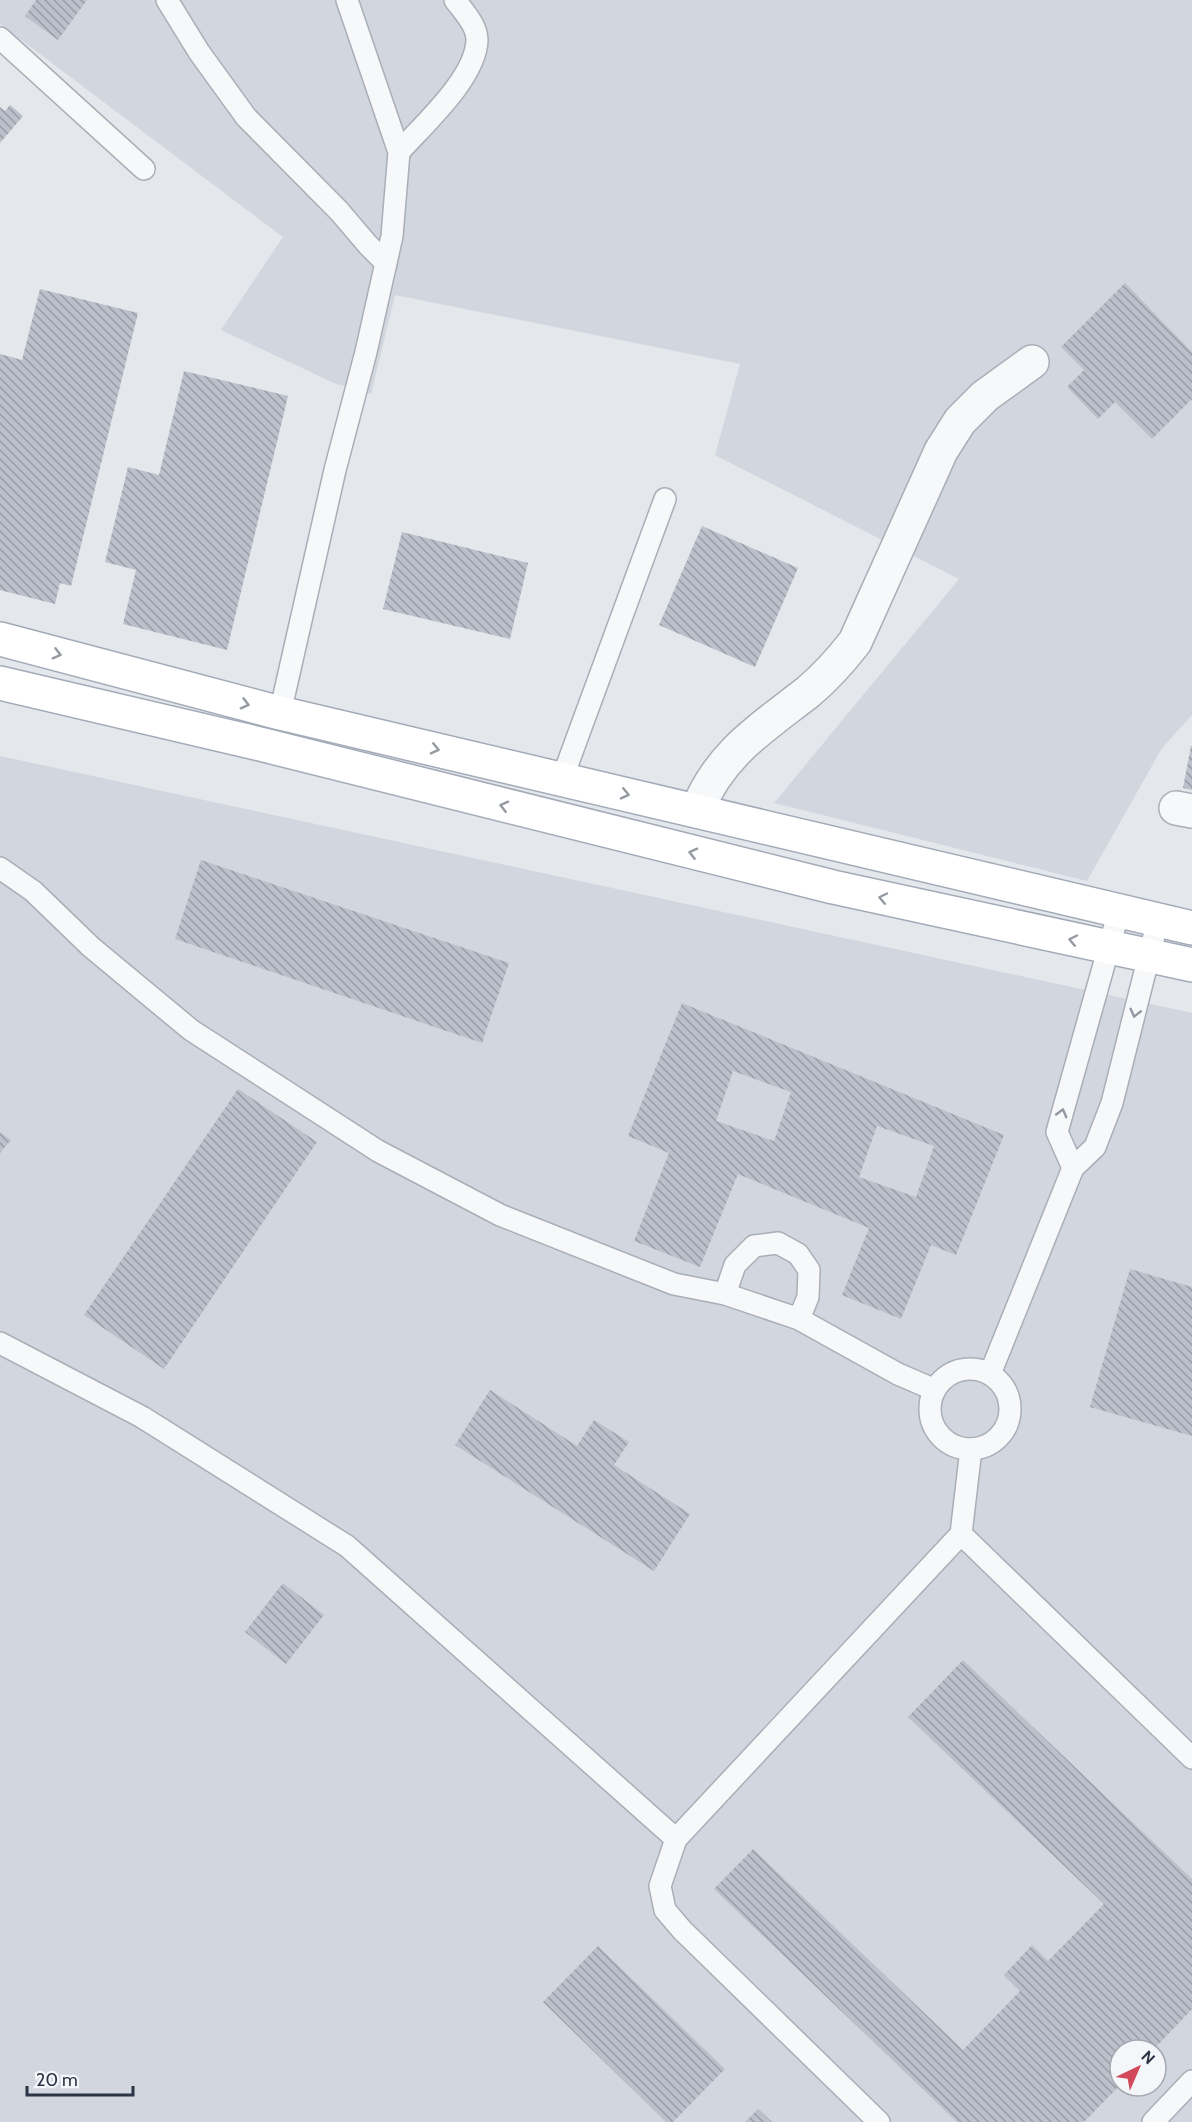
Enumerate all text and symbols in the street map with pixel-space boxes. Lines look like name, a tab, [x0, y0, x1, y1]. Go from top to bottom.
one-way arrow	[51, 647, 61, 659]
one-way arrow	[240, 696, 250, 709]
one-way arrow	[430, 742, 440, 755]
one-way arrow	[619, 786, 629, 799]
one-way arrow	[499, 801, 509, 814]
one-way arrow	[688, 847, 698, 860]
one-way arrow	[878, 892, 888, 905]
one-way arrow	[1069, 934, 1079, 947]
one-way arrow	[1130, 1007, 1142, 1018]
one-way arrow	[1055, 1109, 1067, 1119]
north arrow	[1108, 2038, 1168, 2098]
text: N	[1137, 2047, 1159, 2068]
scale bar	[27, 2059, 134, 2097]
text: 20 m	[36, 2069, 78, 2091]

